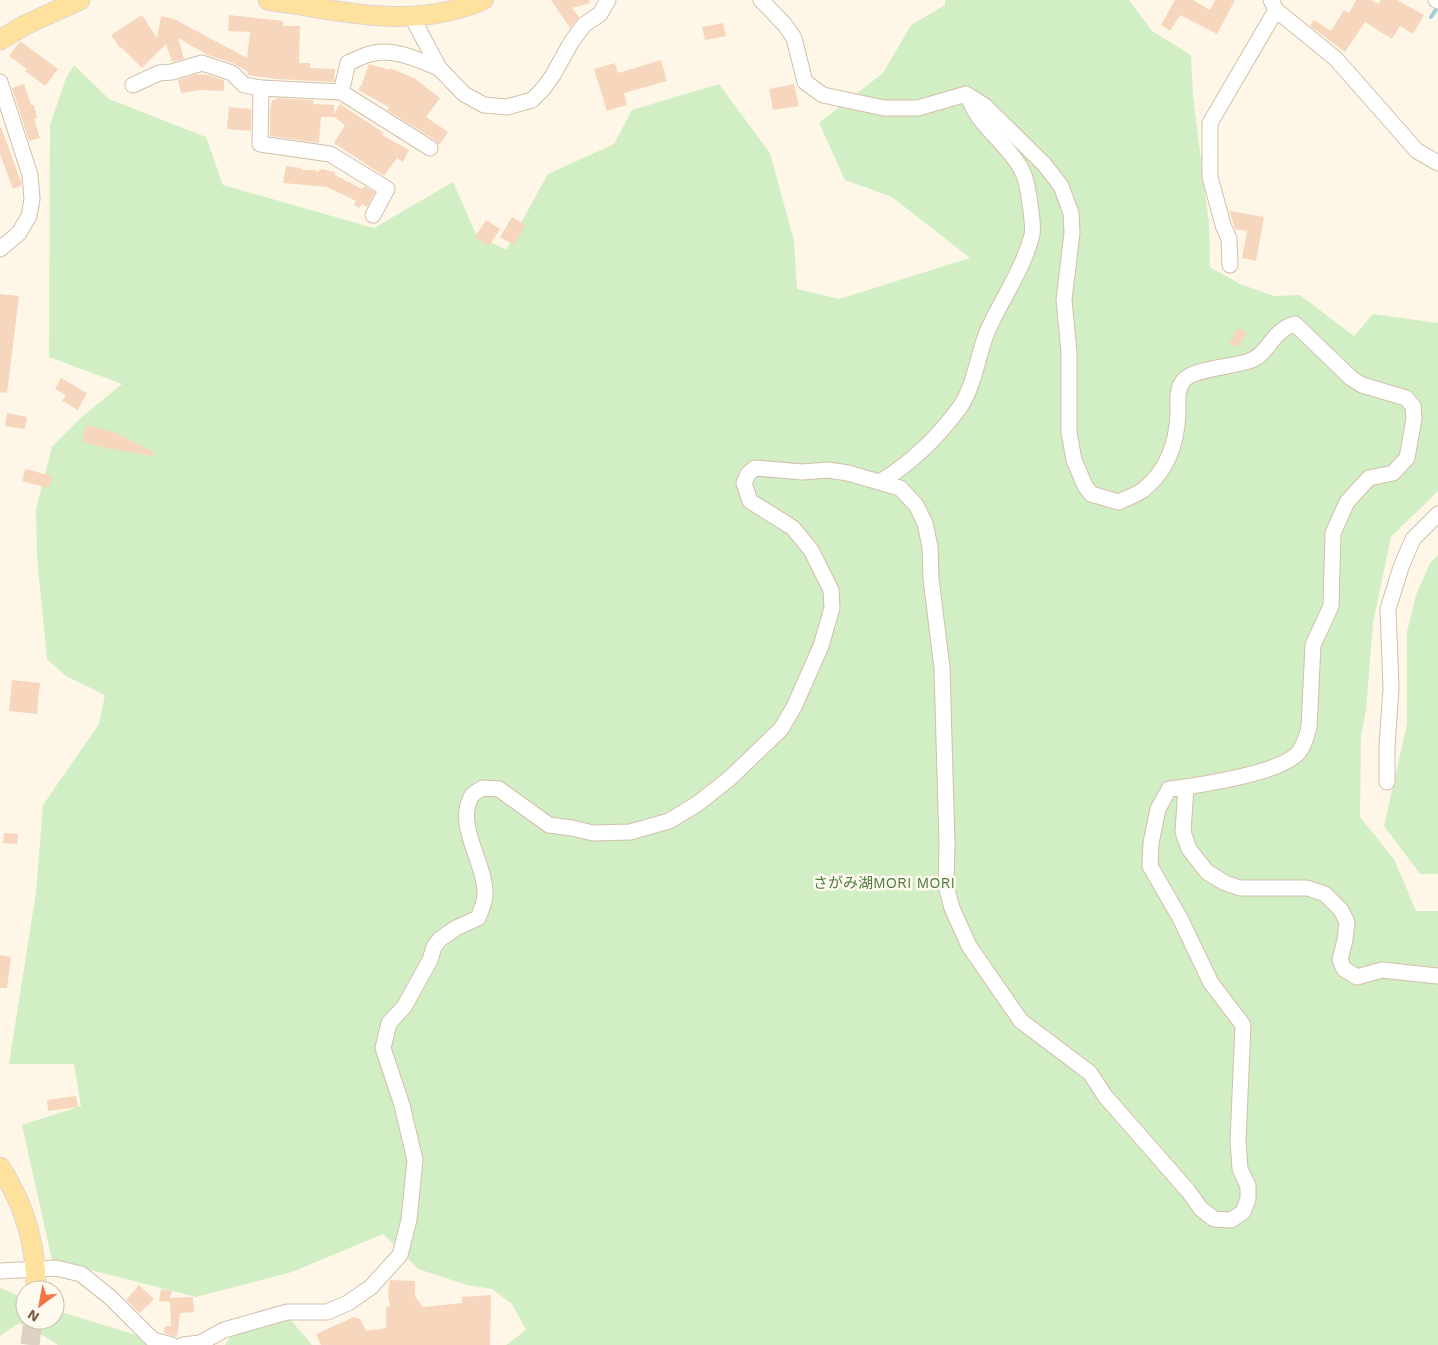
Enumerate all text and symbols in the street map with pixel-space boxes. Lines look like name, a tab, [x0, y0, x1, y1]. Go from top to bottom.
park label: さがみ湖MORI MORI	[813, 874, 955, 892]
north arrow	[15, 1280, 65, 1330]
text: N	[24, 1306, 42, 1326]

